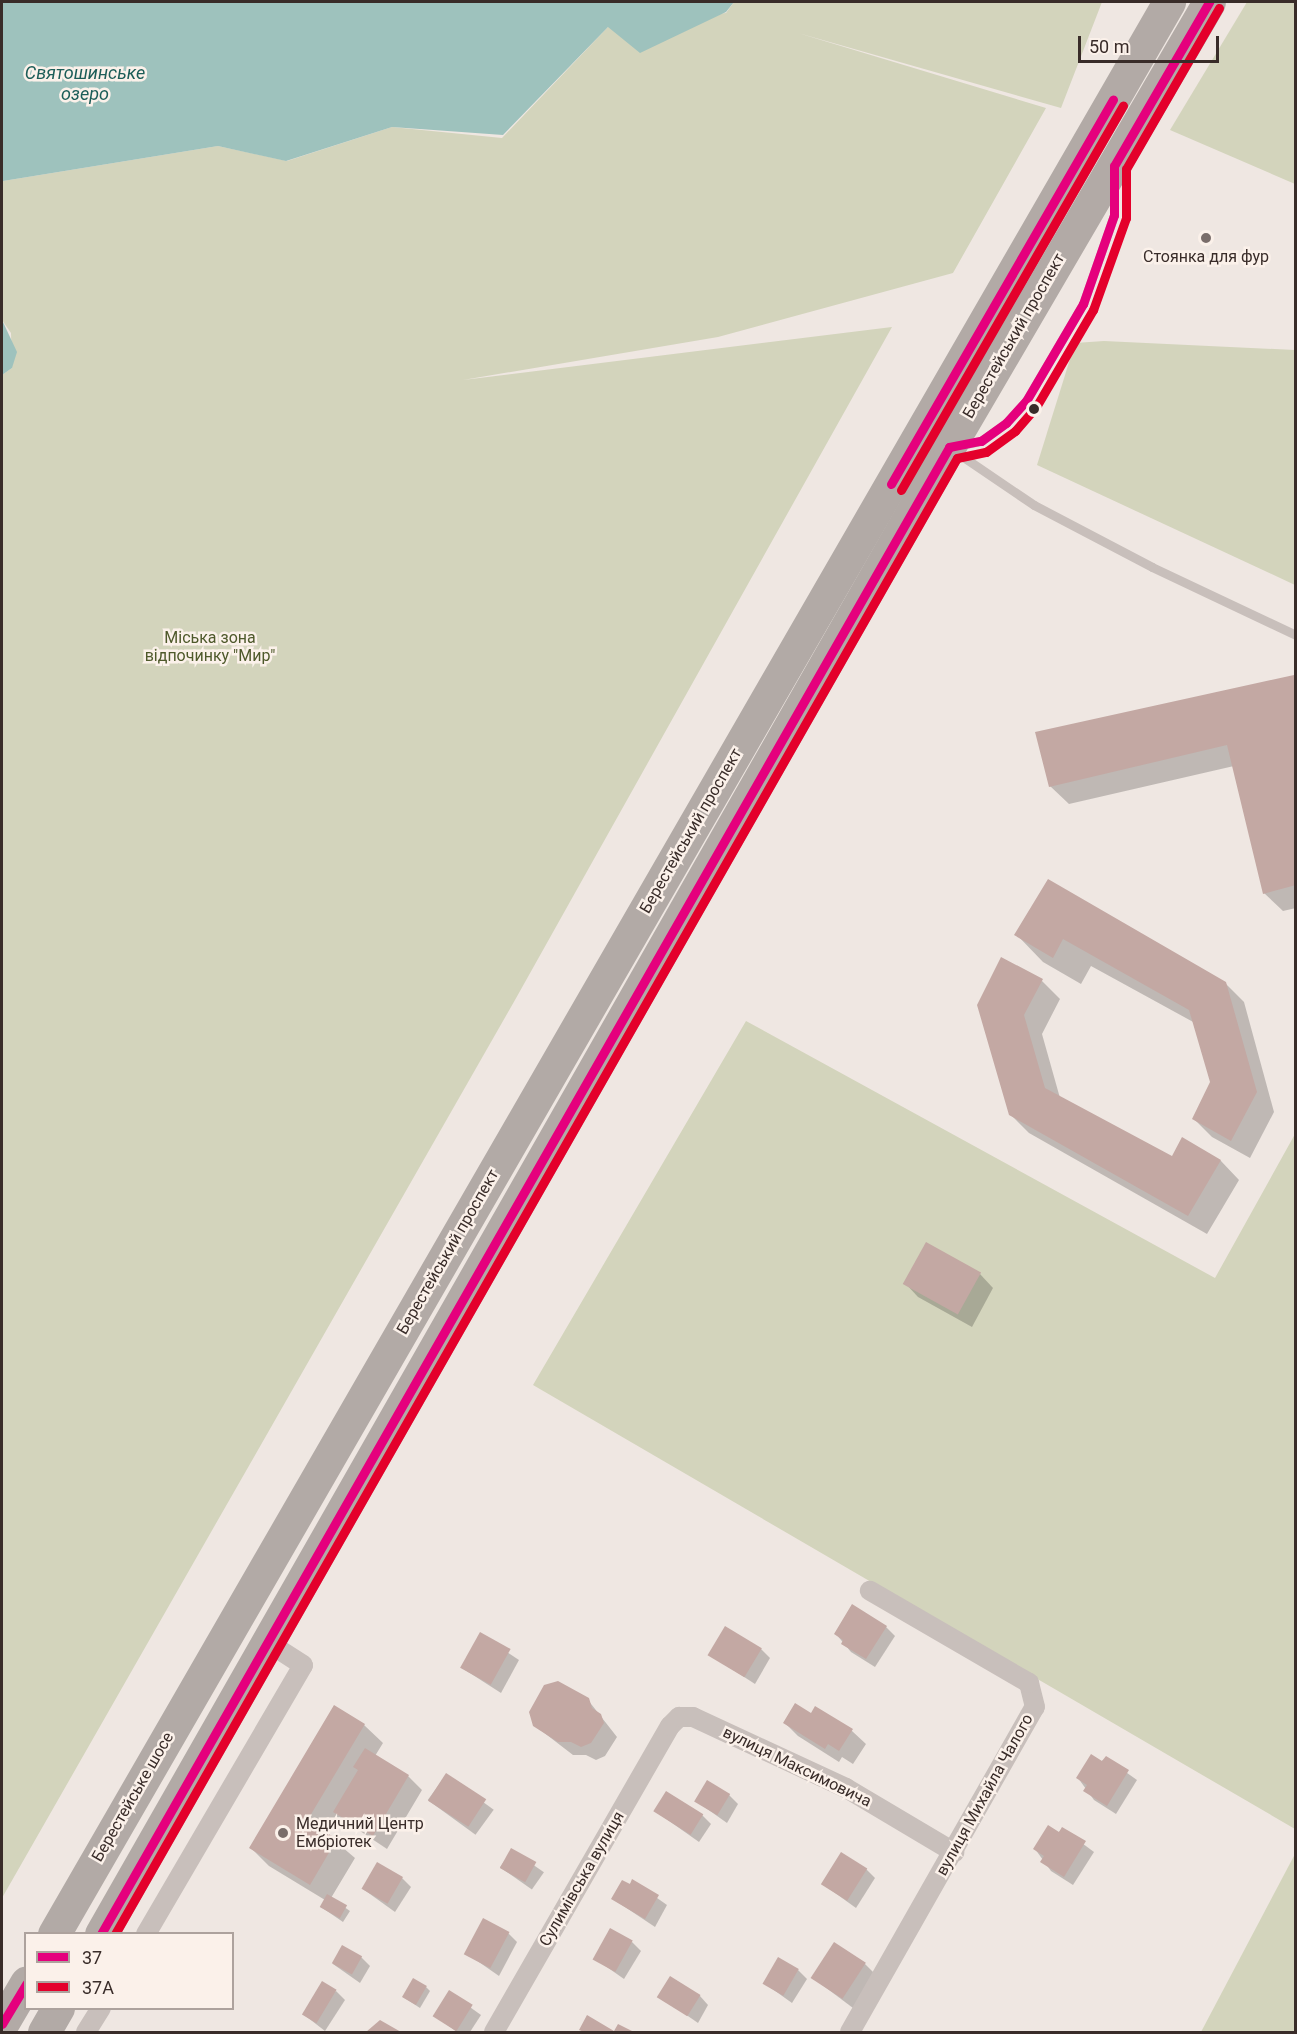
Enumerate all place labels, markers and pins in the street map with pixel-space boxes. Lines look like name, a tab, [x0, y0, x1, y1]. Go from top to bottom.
marker: Стоянка для фур	[1199, 231, 1213, 245]
place label: Стоянка для фур	[1143, 247, 1269, 267]
unlabelled marker	[1028, 403, 1040, 415]
place label: Медичний Центр Ембріотек	[296, 1814, 424, 1852]
marker: Медичний Центр Ембріотек	[274, 1824, 292, 1842]

